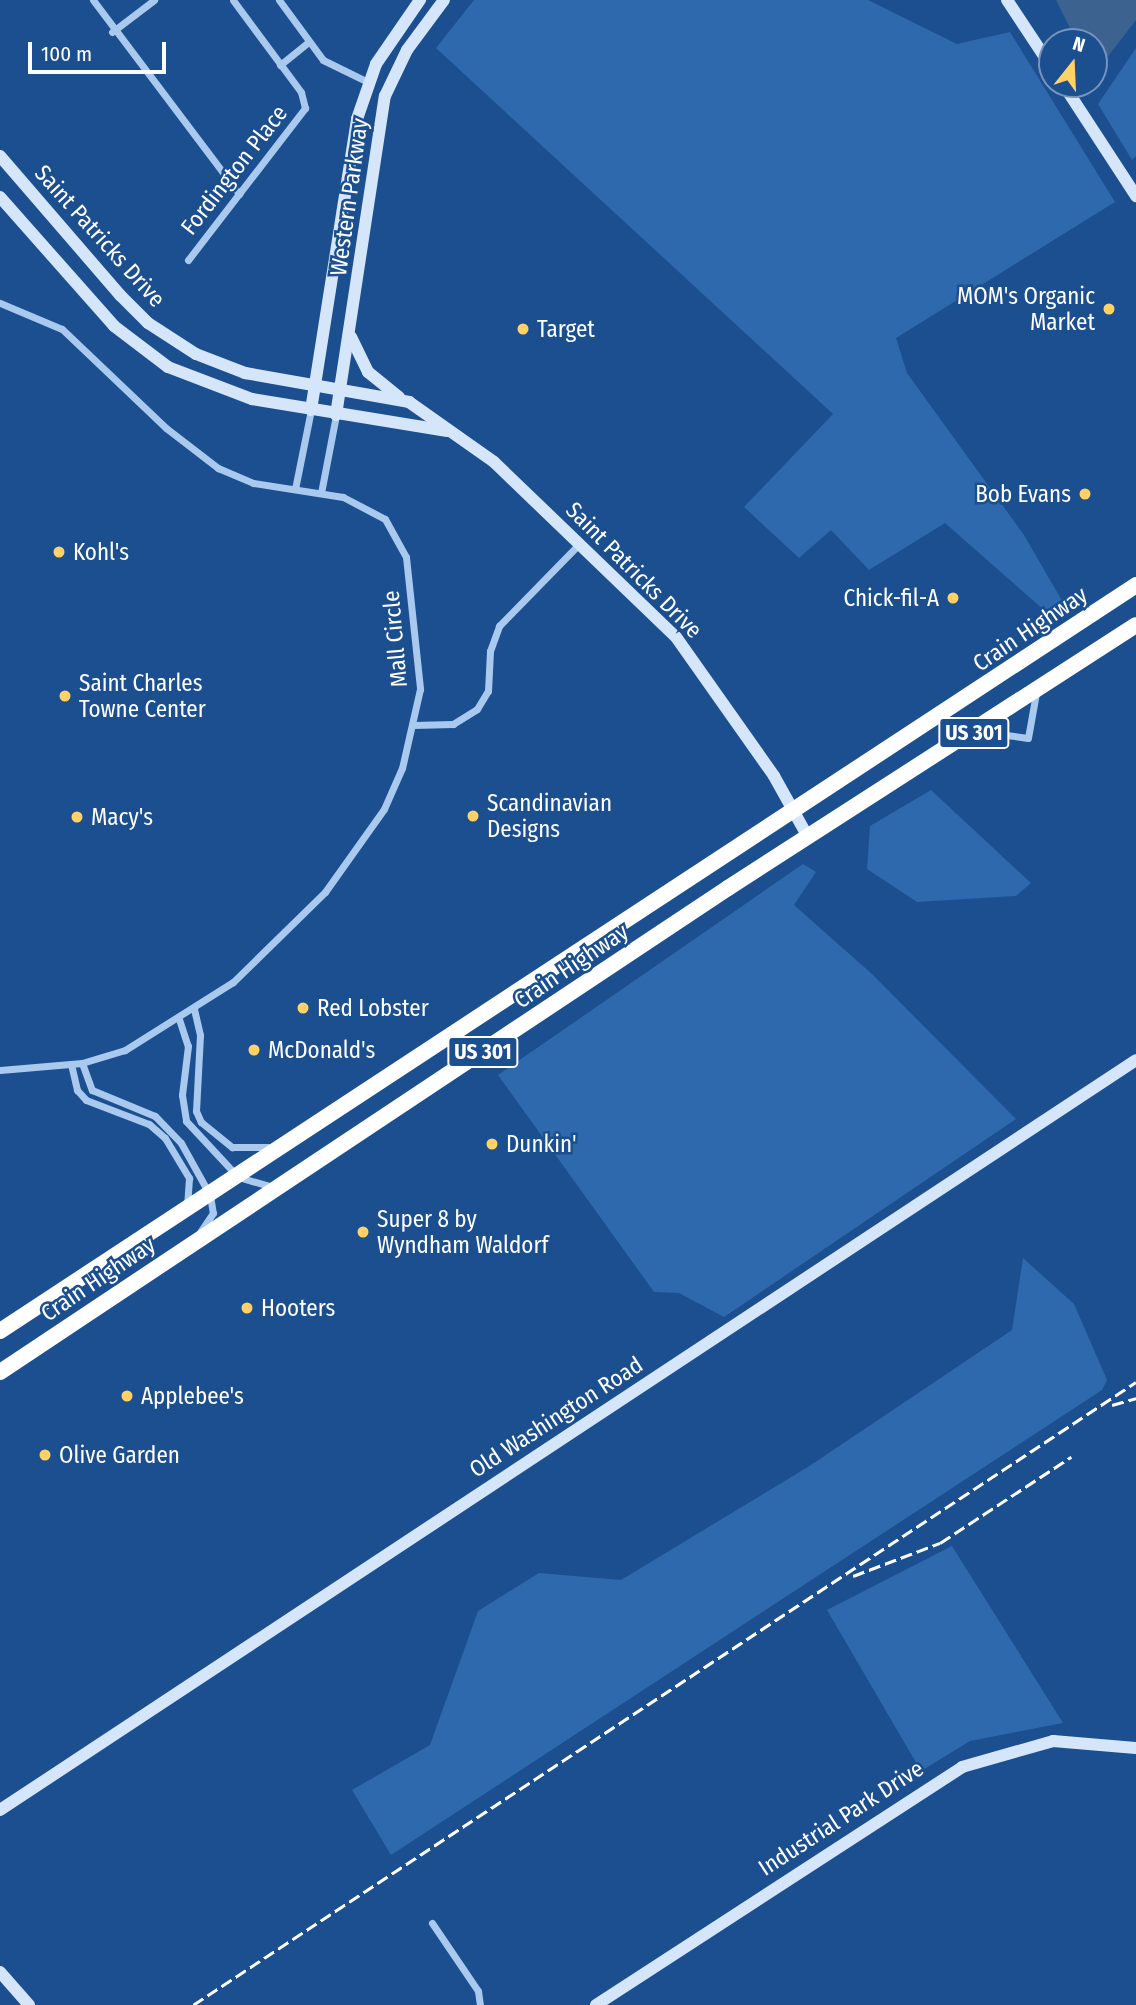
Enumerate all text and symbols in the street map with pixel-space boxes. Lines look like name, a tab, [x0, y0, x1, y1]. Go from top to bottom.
scale bar	[32, 28, 170, 72]
north arrow	[1038, 28, 1108, 98]
text: N	[1070, 32, 1088, 57]
text: 100 m	[41, 41, 92, 67]
street label: Fordington Place	[175, 100, 293, 240]
street label: Western Parkway	[324, 116, 374, 278]
street label: Saint Patricks Drive	[29, 159, 171, 313]
place label: MOM's Organic Market	[957, 282, 1095, 336]
marker: MOM's Organic Market	[1101, 301, 1117, 317]
place label: Target	[537, 315, 595, 343]
marker: Target	[515, 321, 531, 337]
place label: Bob Evans	[975, 480, 1071, 508]
marker: Bob Evans	[1077, 486, 1093, 502]
street label: Saint Patricks Drive	[560, 496, 708, 644]
place label: Kohl's	[73, 538, 129, 566]
marker: Kohl's	[51, 544, 67, 560]
street label: Crain Highway	[968, 581, 1092, 677]
place label: Chick-fil-A	[844, 584, 939, 612]
street label: Mall Circle	[377, 589, 413, 689]
marker: Chick-fil-A	[945, 590, 961, 606]
place label: Saint Charles Towne Center	[79, 669, 206, 723]
marker: Saint Charles Towne Center	[57, 688, 73, 704]
road number: US 301	[937, 716, 1011, 750]
place label: Scandinavian Designs	[487, 789, 612, 843]
place label: Macy's	[91, 803, 153, 831]
marker: Scandinavian Designs	[465, 808, 481, 824]
marker: Macy's	[69, 809, 85, 825]
street label: Crain Highway	[509, 918, 633, 1014]
place label: Red Lobster	[317, 994, 429, 1022]
marker: Red Lobster	[295, 1000, 311, 1016]
road number: US 301	[446, 1034, 520, 1070]
place label: McDonald's	[268, 1036, 375, 1064]
marker: McDonald's	[246, 1042, 262, 1058]
place label: Dunkin'	[506, 1130, 577, 1158]
marker: Dunkin'	[484, 1136, 500, 1152]
place label: Super 8 by Wyndham Waldorf	[377, 1205, 548, 1259]
marker: Super 8 by Wyndham Waldorf	[355, 1224, 371, 1240]
street label: Crain Highway	[36, 1231, 160, 1327]
place label: Hooters	[261, 1294, 335, 1322]
marker: Hooters	[239, 1300, 255, 1316]
street label: Old Washington Road	[464, 1351, 648, 1483]
place label: Applebee's	[141, 1382, 244, 1410]
marker: Applebee's	[119, 1388, 135, 1404]
place label: Olive Garden	[59, 1441, 180, 1469]
marker: Olive Garden	[37, 1447, 53, 1463]
street label: Industrial Park Drive	[753, 1754, 929, 1882]

